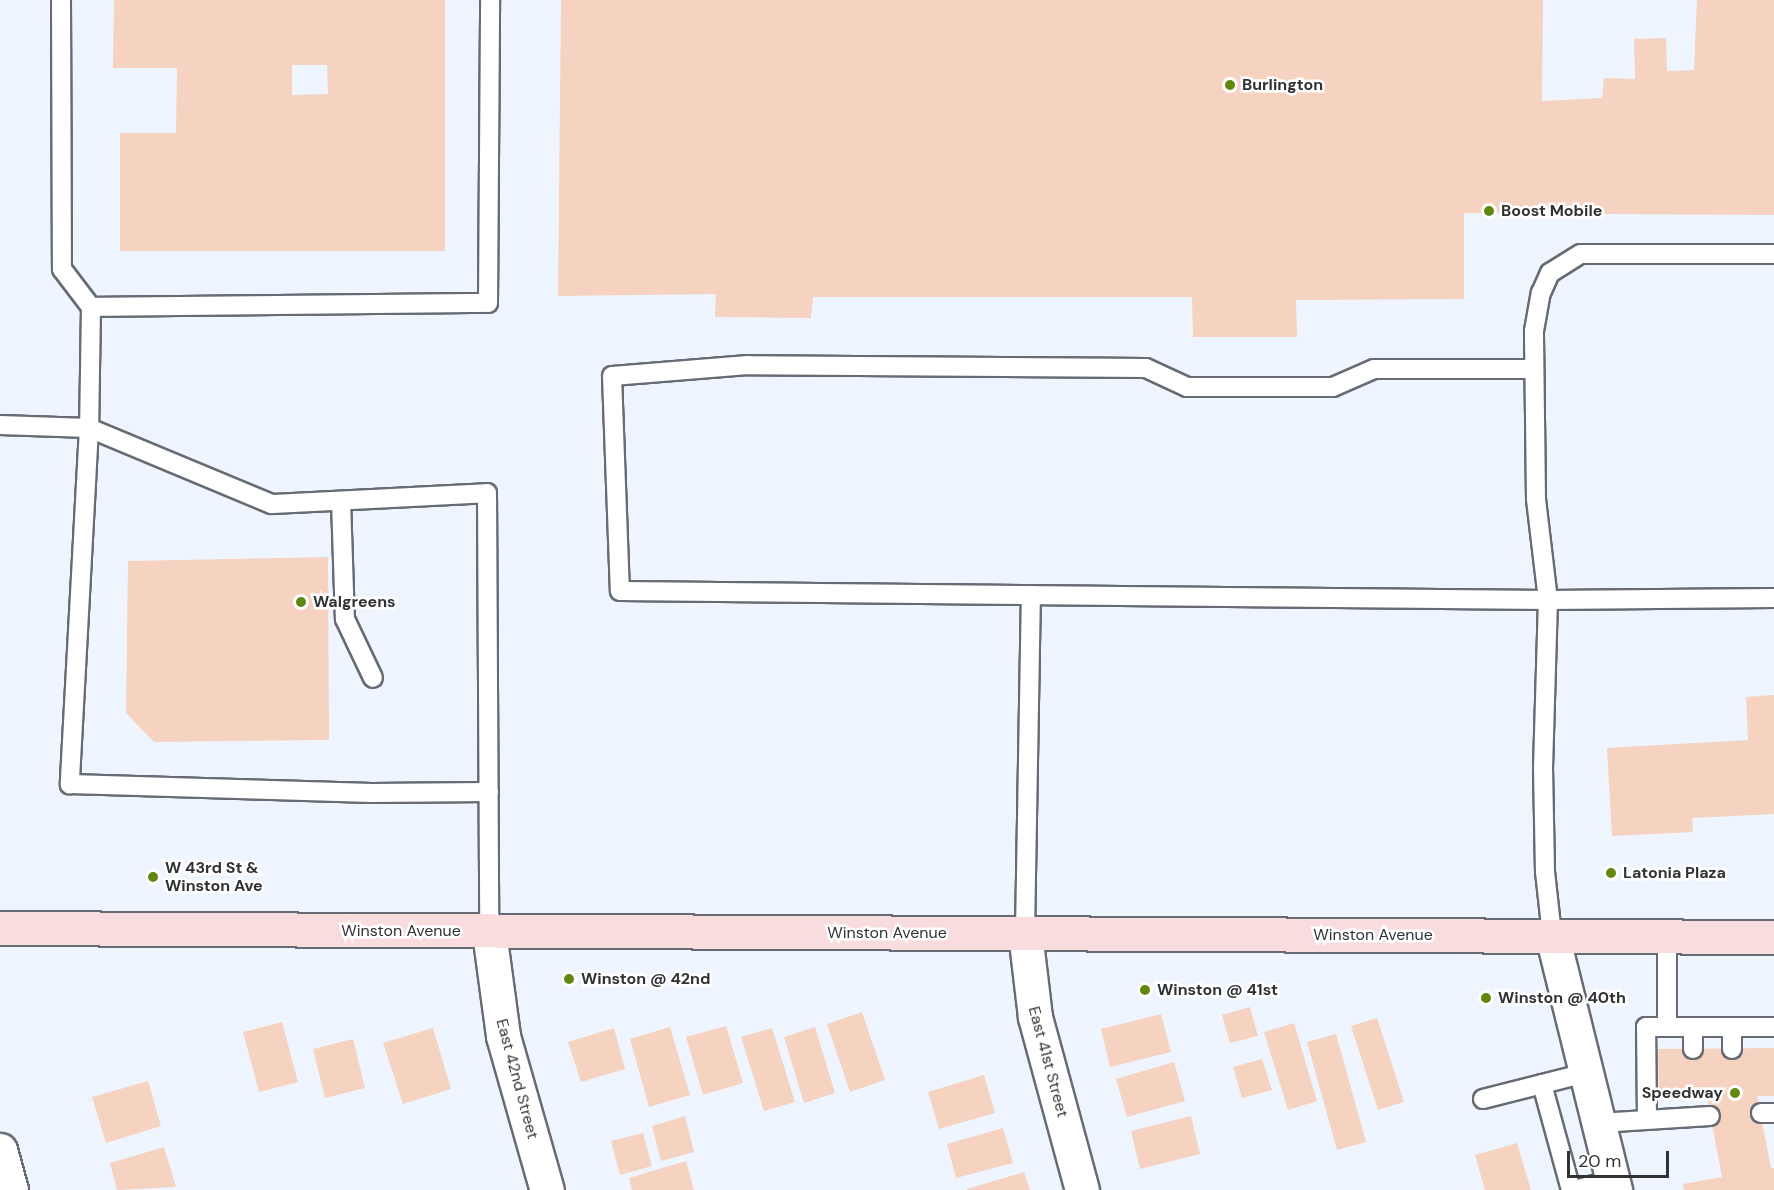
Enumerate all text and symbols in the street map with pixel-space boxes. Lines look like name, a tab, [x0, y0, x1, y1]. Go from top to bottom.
place label: Burlington	[1242, 75, 1323, 95]
marker: Burlington	[1223, 78, 1237, 92]
place label: Boost Mobile	[1501, 201, 1602, 221]
marker: Boost Mobile	[1482, 204, 1496, 218]
place label: Walgreens	[313, 592, 396, 612]
marker: Walgreens	[294, 595, 308, 609]
place label: W 43rd St & Winston Ave	[165, 858, 263, 896]
place label: Latonia Plaza	[1623, 863, 1726, 883]
marker: Latonia Plaza	[1604, 866, 1618, 880]
marker: W 43rd St & Winston Ave	[146, 870, 160, 884]
street label: Winston Avenue	[341, 921, 461, 941]
street label: Winston Avenue	[827, 923, 947, 943]
street label: Winston Avenue	[1313, 925, 1433, 945]
place label: Winston @ 42nd	[581, 969, 710, 989]
marker: Winston @ 42nd	[562, 972, 576, 986]
place label: Winston @ 41st	[1157, 980, 1278, 1000]
marker: Winston @ 41st	[1138, 983, 1152, 997]
place label: Winston @ 40th	[1498, 988, 1626, 1008]
marker: Winston @ 40th	[1479, 991, 1493, 1005]
street label: East 41st Street	[1024, 1004, 1072, 1120]
street label: East 42nd Street	[492, 1017, 542, 1141]
place label: Speedway	[1642, 1083, 1723, 1103]
marker: Speedway	[1728, 1086, 1742, 1100]
scale bar	[1570, 1139, 1672, 1177]
text: 20 m	[1578, 1149, 1621, 1173]

